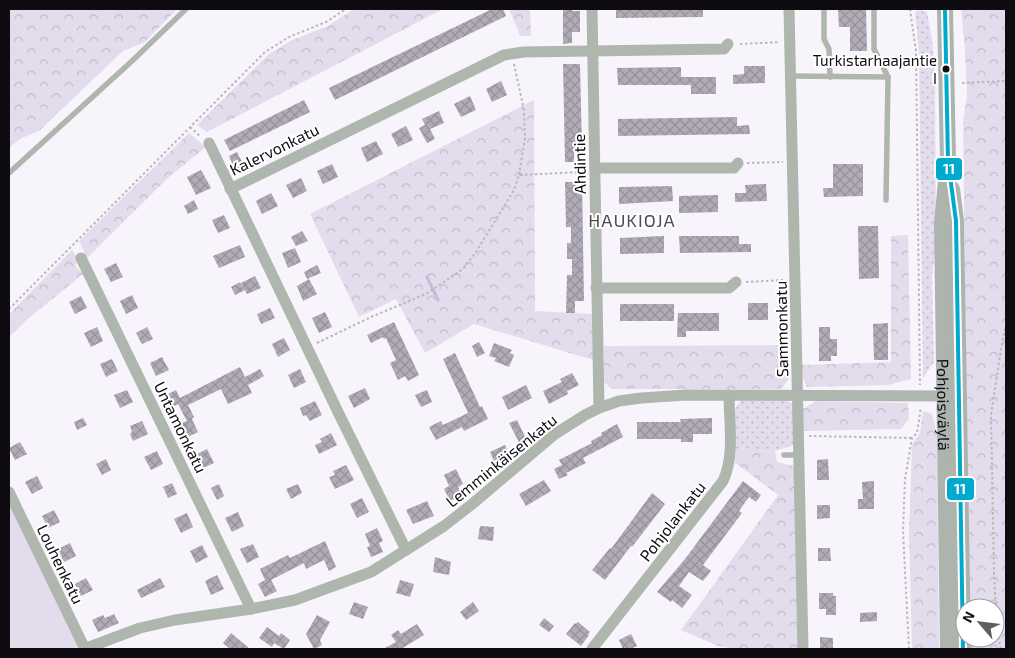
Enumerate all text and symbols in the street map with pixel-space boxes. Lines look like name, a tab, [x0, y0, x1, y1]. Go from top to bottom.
place label: Turkistarhaajantie I	[813, 51, 937, 87]
marker: Turkistarhaajantie I	[941, 64, 951, 74]
street label: Kalervonkatu	[226, 119, 322, 179]
street label: Ahdintie	[569, 134, 589, 194]
line badge: 11	[935, 157, 963, 181]
text: 11	[943, 160, 955, 177]
district label: HAUKIOJA	[588, 209, 676, 231]
street label: Sammonkatu	[771, 281, 791, 377]
street label: Pohjoisväylä	[934, 358, 955, 451]
street label: Untamonkatu	[151, 378, 211, 476]
street label: Lemminkäisenkatu	[442, 409, 560, 511]
street label: Pohjolankatu	[635, 477, 710, 565]
line badge: 11	[946, 477, 975, 501]
text: 11	[954, 480, 966, 497]
street label: Louhenkatu	[34, 521, 88, 607]
north arrow	[955, 598, 1005, 648]
text: N	[958, 608, 978, 625]

